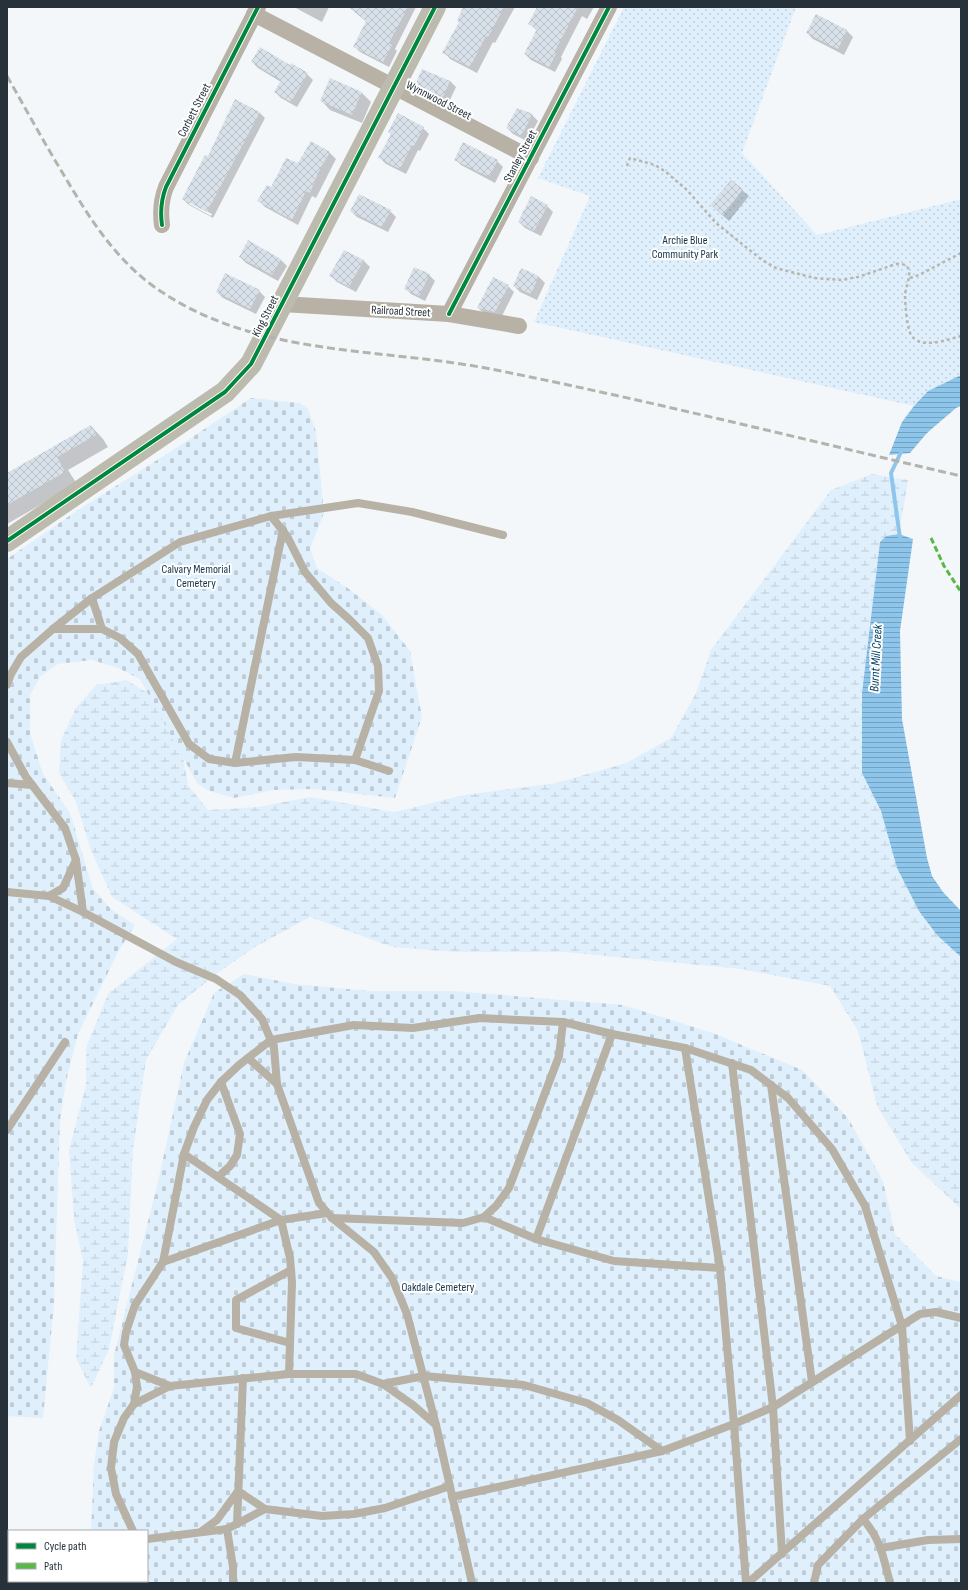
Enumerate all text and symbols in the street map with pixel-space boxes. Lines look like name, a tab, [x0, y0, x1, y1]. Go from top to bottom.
street label: Wynnwood Street	[404, 78, 474, 124]
street label: Corbett Street	[174, 80, 215, 140]
street label: Stanley Street	[500, 127, 541, 185]
park label: Archie Blue Community Park	[652, 233, 719, 262]
street label: King Street	[249, 293, 282, 340]
street label: Railroad Street	[371, 302, 431, 321]
park label: Calvary Memorial Cemetery	[162, 562, 230, 591]
water label: Burnt Mill Creek	[866, 623, 886, 692]
park label: Oakdale Cemetery	[402, 1280, 475, 1295]
legend	[8, 1530, 148, 1582]
text: Cycle path	[44, 1539, 86, 1554]
text: Path	[44, 1559, 62, 1574]

